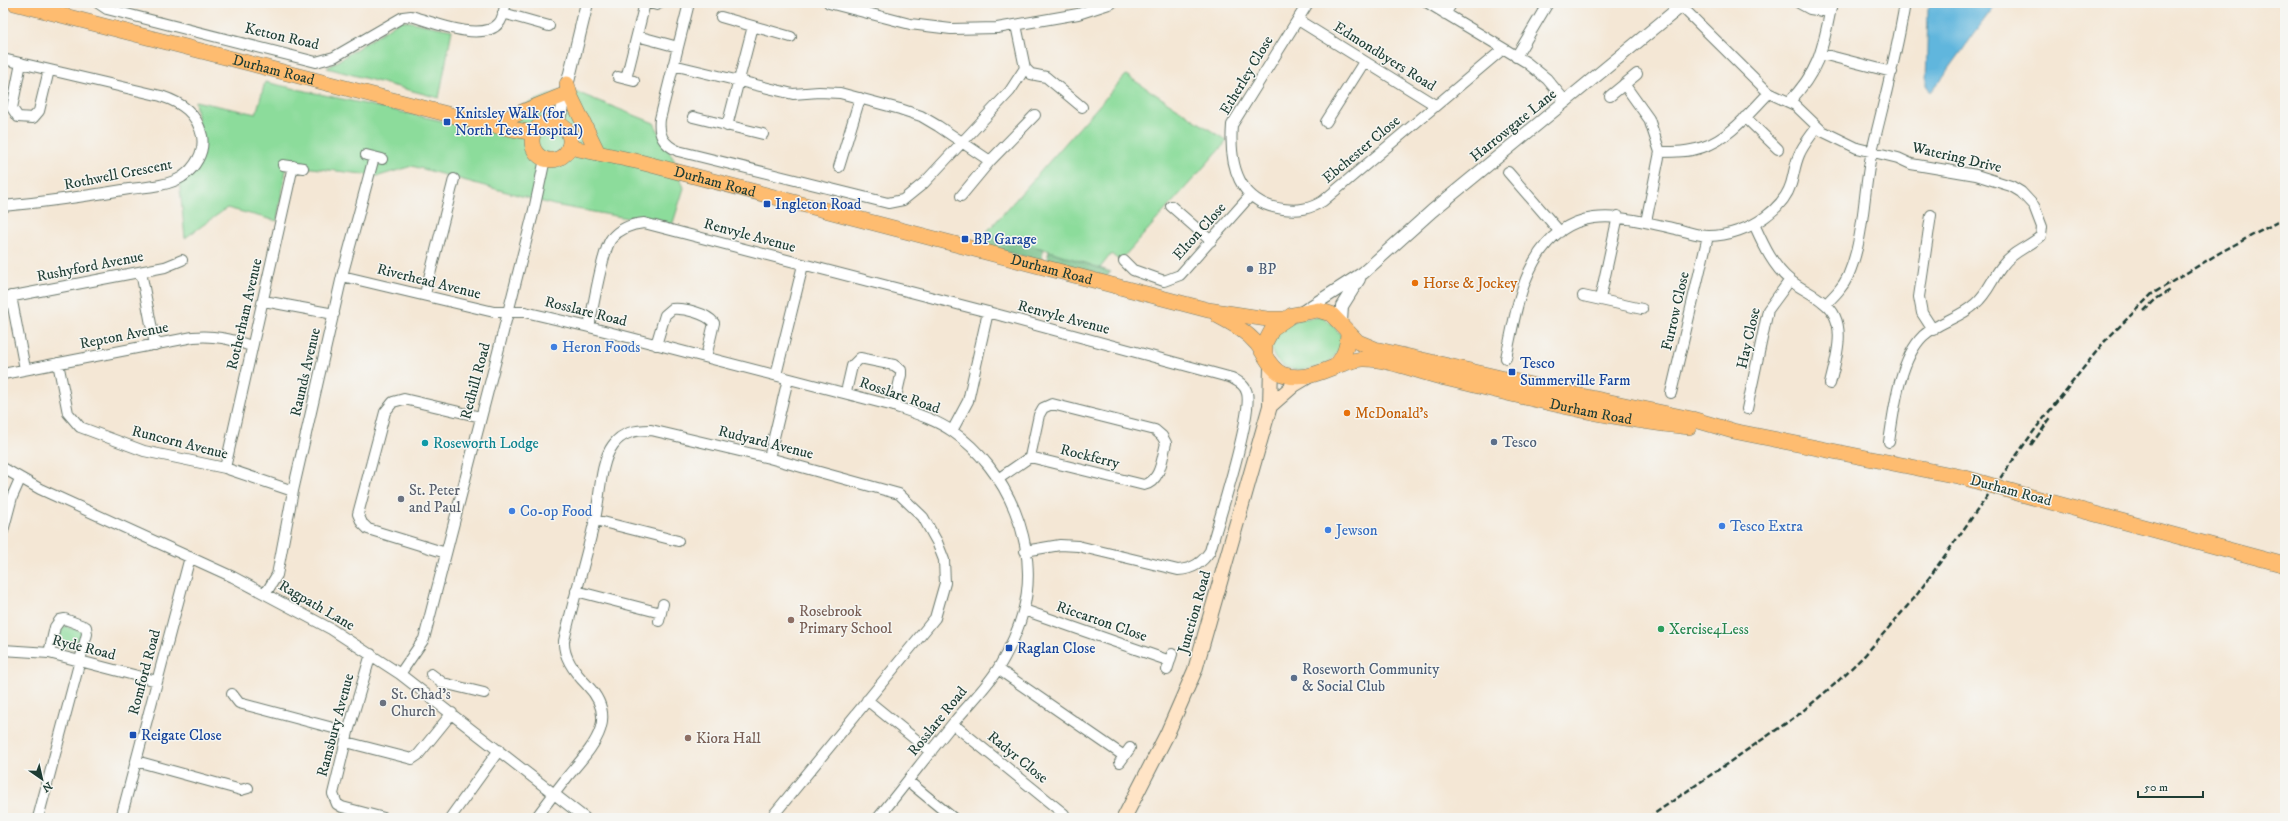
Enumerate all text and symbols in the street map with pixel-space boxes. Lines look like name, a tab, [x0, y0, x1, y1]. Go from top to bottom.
street label: Edmondbyers Road	[1330, 17, 1440, 96]
street label: Ketton Road	[243, 19, 321, 54]
street label: Etherley Close	[1215, 32, 1277, 118]
street label: Durham Road	[231, 50, 317, 90]
street label: Harrowgate Lane	[1466, 85, 1561, 166]
place label: Knitsley Walk (for North Tees Hospital)	[455, 104, 583, 140]
street label: Ebchester Close	[1318, 111, 1404, 187]
marker: Knitsley Walk (for North Tees Hospital)	[442, 117, 452, 127]
street label: Watering Drive	[1909, 138, 2004, 177]
street label: Rothwell Crescent	[62, 155, 174, 194]
street label: Durham Road	[672, 162, 758, 202]
place label: Ingleton Road	[775, 195, 862, 214]
marker: Ingleton Road	[762, 199, 772, 209]
street label: Elton Close	[1169, 199, 1230, 264]
street label: Renvyle Avenue	[702, 214, 798, 257]
place label: BP Garage	[973, 230, 1037, 249]
marker: BP Garage	[960, 234, 970, 244]
street label: Rushyford Avenue	[35, 247, 145, 286]
street label: Durham Road	[1009, 250, 1095, 290]
street label: Rotherham Avenue	[222, 257, 267, 372]
street label: Riverhead Avenue	[375, 259, 483, 304]
place label: BP	[1258, 260, 1276, 279]
marker: BP	[1245, 264, 1255, 274]
street label: Furrow Close	[1657, 270, 1694, 352]
place label: Horse & Jockey	[1423, 274, 1518, 293]
marker: Horse & Jockey	[1410, 278, 1420, 288]
street label: Rosslare Road	[543, 292, 630, 331]
street label: Renvyle Avenue	[1016, 296, 1112, 339]
street label: Hay Close	[1732, 306, 1765, 371]
street label: Repton Avenue	[78, 318, 170, 353]
street label: Raunds Avenue	[286, 326, 325, 418]
place label: Heron Foods	[562, 338, 640, 357]
street label: Redhill Road	[456, 340, 495, 422]
marker: Heron Foods	[549, 342, 559, 352]
place label: Tesco Summerville Farm	[1520, 354, 1630, 390]
marker: Tesco Summerville Farm	[1507, 367, 1517, 377]
street label: Rosslare Road	[857, 373, 943, 418]
street label: Durham Road	[1548, 394, 1634, 429]
place label: McDonald's	[1355, 404, 1428, 423]
marker: McDonald's	[1342, 408, 1352, 418]
street label: Runcorn Avenue	[130, 421, 230, 464]
street label: Rudyard Avenue	[716, 421, 816, 464]
place label: Tesco	[1502, 433, 1537, 452]
place label: Roseworth Lodge	[433, 434, 539, 453]
marker: Tesco	[1489, 437, 1499, 447]
marker: Roseworth Lodge	[420, 438, 430, 448]
street label: Rockferry	[1058, 440, 1122, 473]
street label: Durham Road	[1968, 470, 2054, 511]
place label: St. Peter and Paul	[409, 481, 461, 517]
marker: St. Peter and Paul	[396, 494, 406, 504]
place label: Co-op Food	[520, 502, 593, 521]
marker: Co-op Food	[507, 506, 517, 516]
place label: Tesco Extra	[1730, 517, 1803, 536]
place label: Jewson	[1334, 521, 1378, 540]
marker: Tesco Extra	[1717, 521, 1727, 531]
marker: Jewson	[1323, 525, 1333, 535]
street label: Junction Road	[1173, 568, 1216, 658]
street label: Ragpath Lane	[275, 576, 358, 635]
street label: Riccarton Close	[1054, 597, 1150, 646]
place label: Rosebrook Primary School	[799, 602, 892, 638]
marker: Rosebrook Primary School	[786, 615, 796, 625]
place label: Xercise4Less	[1669, 620, 1749, 639]
marker: Xercise4Less	[1656, 624, 1666, 634]
street label: Romford Road	[124, 627, 165, 717]
street label: Ryde Road	[50, 630, 118, 665]
place label: Raglan Close	[1017, 639, 1096, 658]
marker: Raglan Close	[1004, 643, 1014, 653]
place label: Roseworth Community & Social Club	[1302, 660, 1440, 696]
street label: Ramsbury Avenue	[313, 671, 358, 779]
marker: Roseworth Community & Social Club	[1289, 673, 1299, 683]
street label: Rosslare Road	[904, 682, 972, 760]
place label: St. Chad's Church	[391, 685, 451, 721]
marker: St. Chad's Church	[378, 698, 388, 708]
place label: Reigate Close	[141, 726, 222, 745]
street label: Radyr Close	[983, 727, 1052, 788]
place label: Kiora Hall	[696, 729, 761, 748]
marker: Reigate Close	[128, 730, 138, 740]
marker: Kiora Hall	[683, 733, 693, 743]
north arrow	[22, 759, 62, 799]
scale bar	[2138, 773, 2203, 799]
text: N	[39, 778, 55, 795]
text: 50 m	[2144, 780, 2168, 795]

